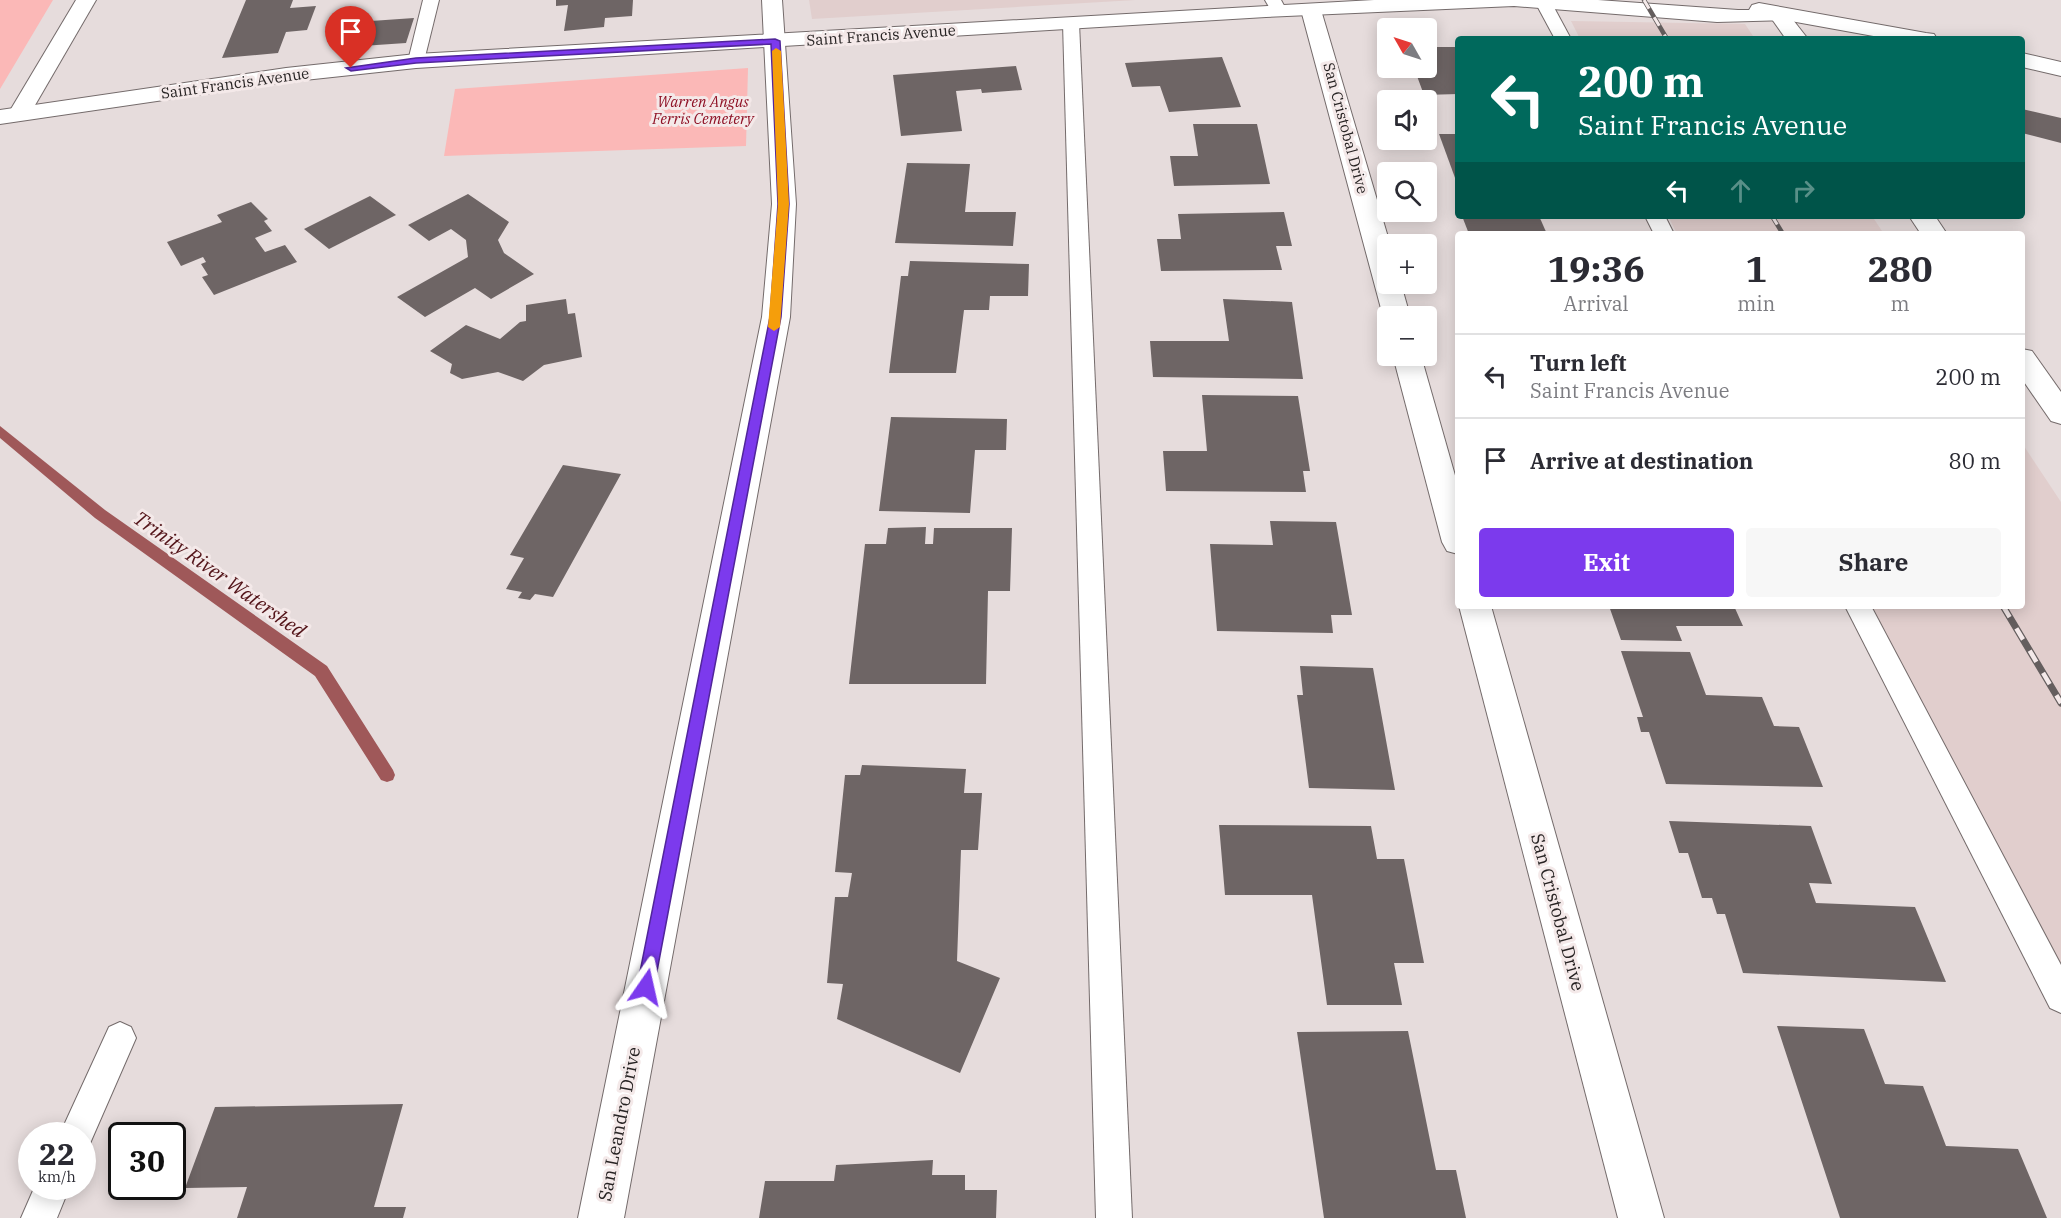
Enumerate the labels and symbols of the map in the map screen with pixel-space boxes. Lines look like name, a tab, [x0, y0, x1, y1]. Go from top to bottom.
pin	[325, 6, 376, 68]
north arrow	[1377, 18, 1437, 78]
street label: Saint Francis Avenue	[806, 20, 956, 50]
street label: San Cristobal Drive	[1319, 60, 1373, 196]
street label: Saint Francis Avenue	[160, 63, 310, 103]
park label: Warren Angus Ferris Cemetery	[651, 92, 755, 128]
water label: Trinity River Watershed	[129, 504, 312, 644]
street label: San Cristobal Drive	[1526, 831, 1590, 993]
position arrow	[614, 955, 678, 1019]
street label: San Leandro Drive	[593, 1045, 645, 1203]
speed limit sign: 30	[108, 1122, 186, 1200]

